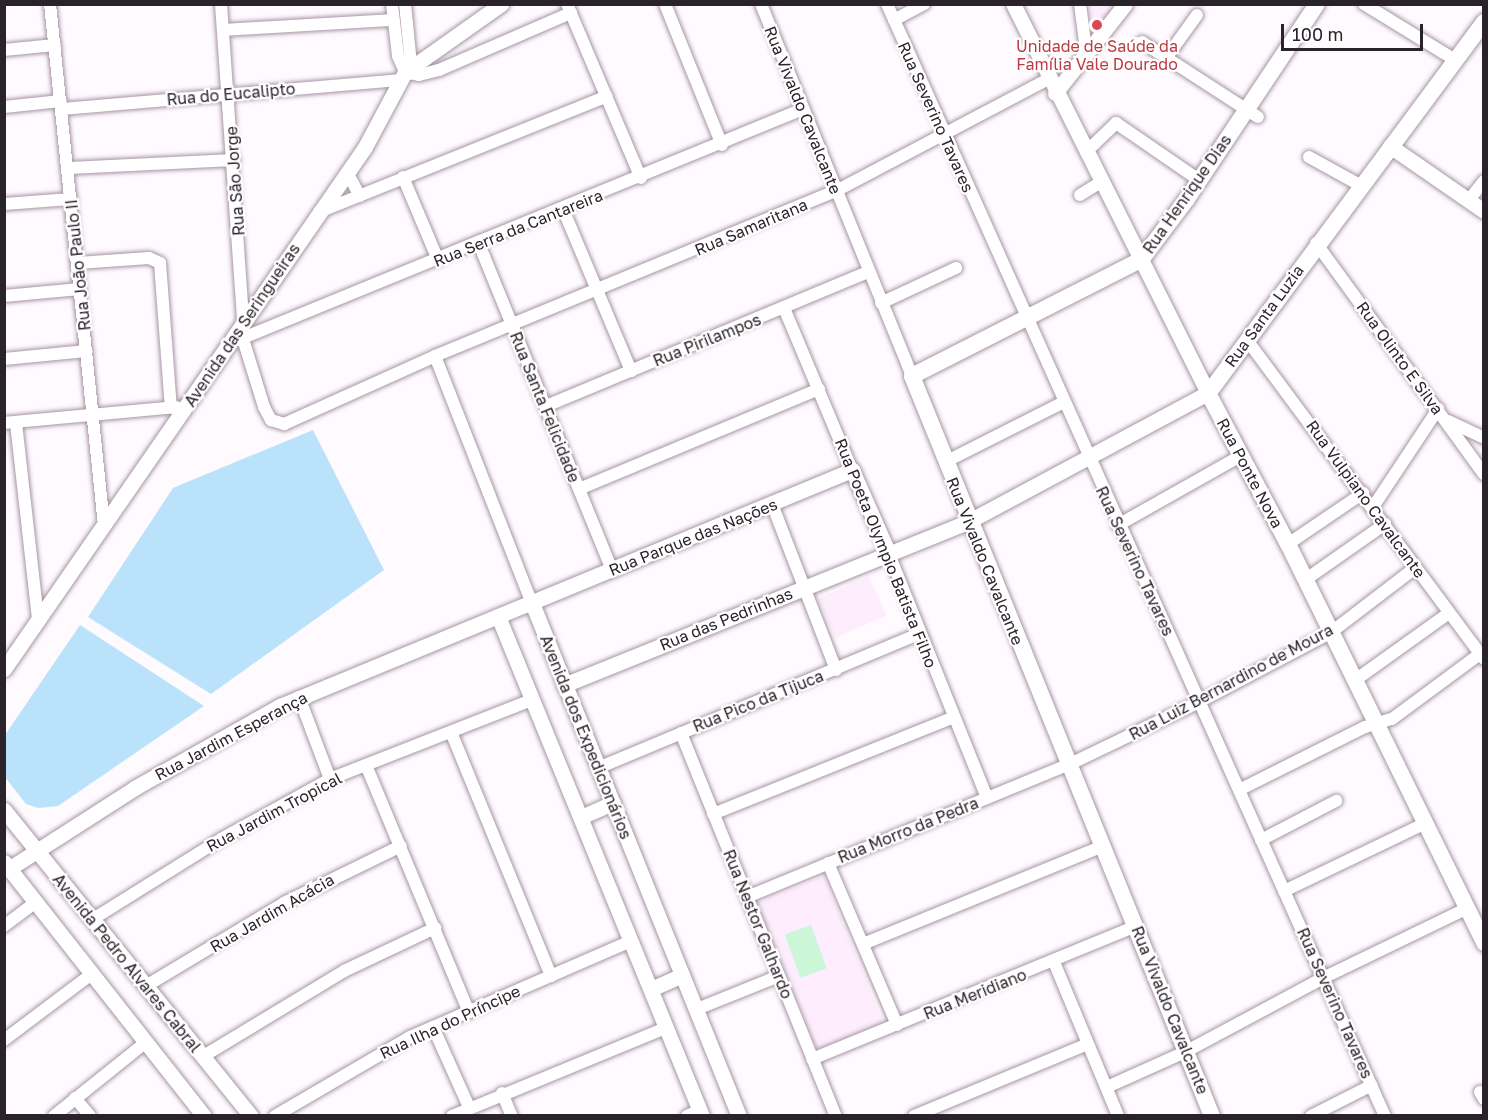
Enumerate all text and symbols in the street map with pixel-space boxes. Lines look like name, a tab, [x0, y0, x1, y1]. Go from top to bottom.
scale bar	[1284, 12, 1426, 50]
marker: Unidade de Saúde da Família Vale Dourado	[1088, 16, 1106, 34]
street label: Rua Vivaldo Cavalcante	[760, 23, 846, 197]
text: 100 m	[1292, 23, 1343, 45]
place label: Unidade de Saúde da Família Vale Dourado	[1016, 36, 1178, 74]
street label: Rua Severino Tavares	[894, 39, 978, 195]
street label: Rua do Eucalipto	[166, 79, 296, 109]
street label: Rua São Jorge	[222, 126, 248, 236]
street label: Rua Henrique Dias	[1139, 131, 1235, 257]
street label: Rua Serra da Cantareira	[431, 185, 605, 271]
street label: Rua Samaritana	[692, 195, 810, 259]
street label: Rua João Paulo II	[62, 198, 94, 332]
street label: Avenida das Seringueiras	[180, 240, 304, 410]
street label: Rua Santa Luzia	[1220, 261, 1308, 371]
street label: Rua Olinto E Silva	[1353, 298, 1447, 418]
street label: Rua Pirilampos	[650, 310, 764, 370]
street label: Rua Santa Felicidade	[506, 329, 584, 485]
street label: Rua Ponte Nova	[1213, 415, 1287, 531]
street label: Rua Vulpiano Cavalcante	[1302, 417, 1430, 581]
street label: Rua Poeta Olympio Batista Filho	[831, 435, 941, 671]
street label: Rua Vivaldo Cavalcante	[942, 474, 1028, 648]
street label: Rua Severino Tavares	[1092, 483, 1178, 639]
street label: Rua Parque das Nações	[606, 494, 780, 580]
street label: Rua das Pedrinhas	[657, 584, 795, 654]
street label: Rua Luiz Bernardino de Moura	[1126, 620, 1336, 744]
street label: Avenida dos Expedicionários	[536, 632, 636, 842]
street label: Rua Pico da Tijuca	[690, 666, 826, 736]
street label: Rua Jardim Esperança	[152, 688, 310, 784]
street label: Rua Jardim Tropical	[203, 768, 345, 856]
street label: Rua Morro da Pedra	[835, 793, 981, 867]
street label: Rua Nestor Galhardo	[719, 847, 797, 1001]
street label: Avenida Pedro Alvares Cabral	[49, 870, 205, 1056]
street label: Rua Jardim Acácia	[207, 870, 337, 956]
street label: Rua Vivaldo Cavalcante	[1127, 923, 1213, 1097]
street label: Rua Severino Tavares	[1293, 925, 1377, 1081]
street label: Rua Meridiano	[921, 965, 1029, 1023]
street label: Rua Ilha do Príncipe	[377, 981, 523, 1063]

